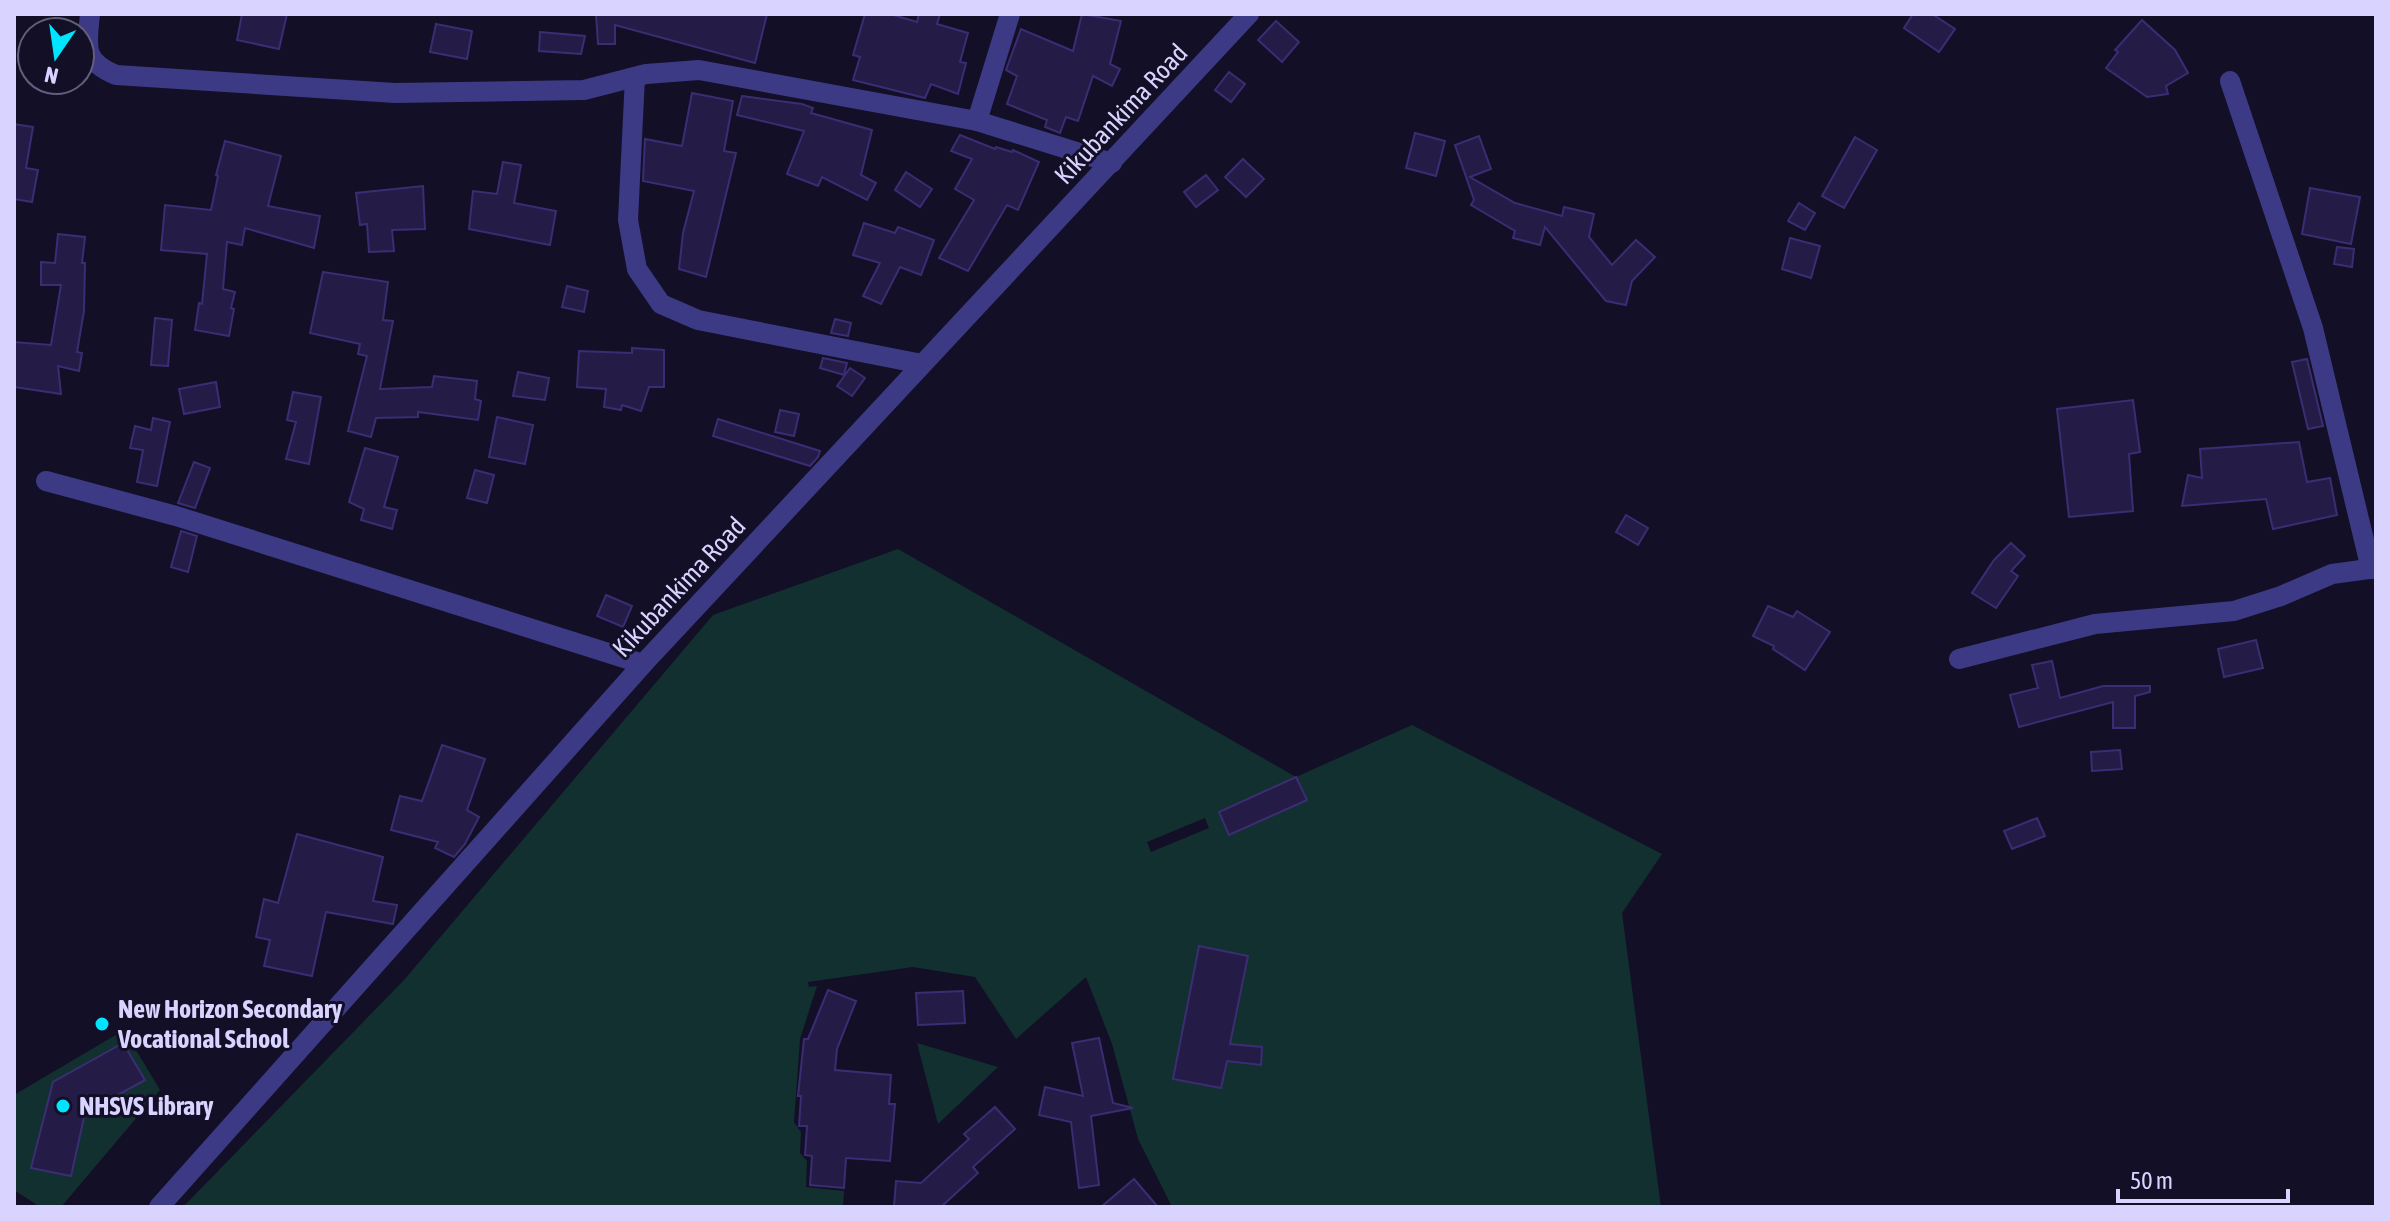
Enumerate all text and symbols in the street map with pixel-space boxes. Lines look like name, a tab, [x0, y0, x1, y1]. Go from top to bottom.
north arrow	[16, 16, 96, 96]
street label: Kikubankima Road	[1049, 38, 1193, 190]
text: N	[42, 61, 61, 90]
street label: Kikubankima Road	[607, 511, 751, 663]
place label: New Horizon Secondary Vocational School	[117, 994, 343, 1054]
marker: New Horizon Secondary Vocational School	[93, 1015, 111, 1033]
place label: NHSVS Library	[79, 1091, 214, 1121]
marker: NHSVS Library	[54, 1097, 72, 1115]
scale bar	[2118, 1153, 2288, 1203]
text: 50 m	[2130, 1167, 2173, 1194]

